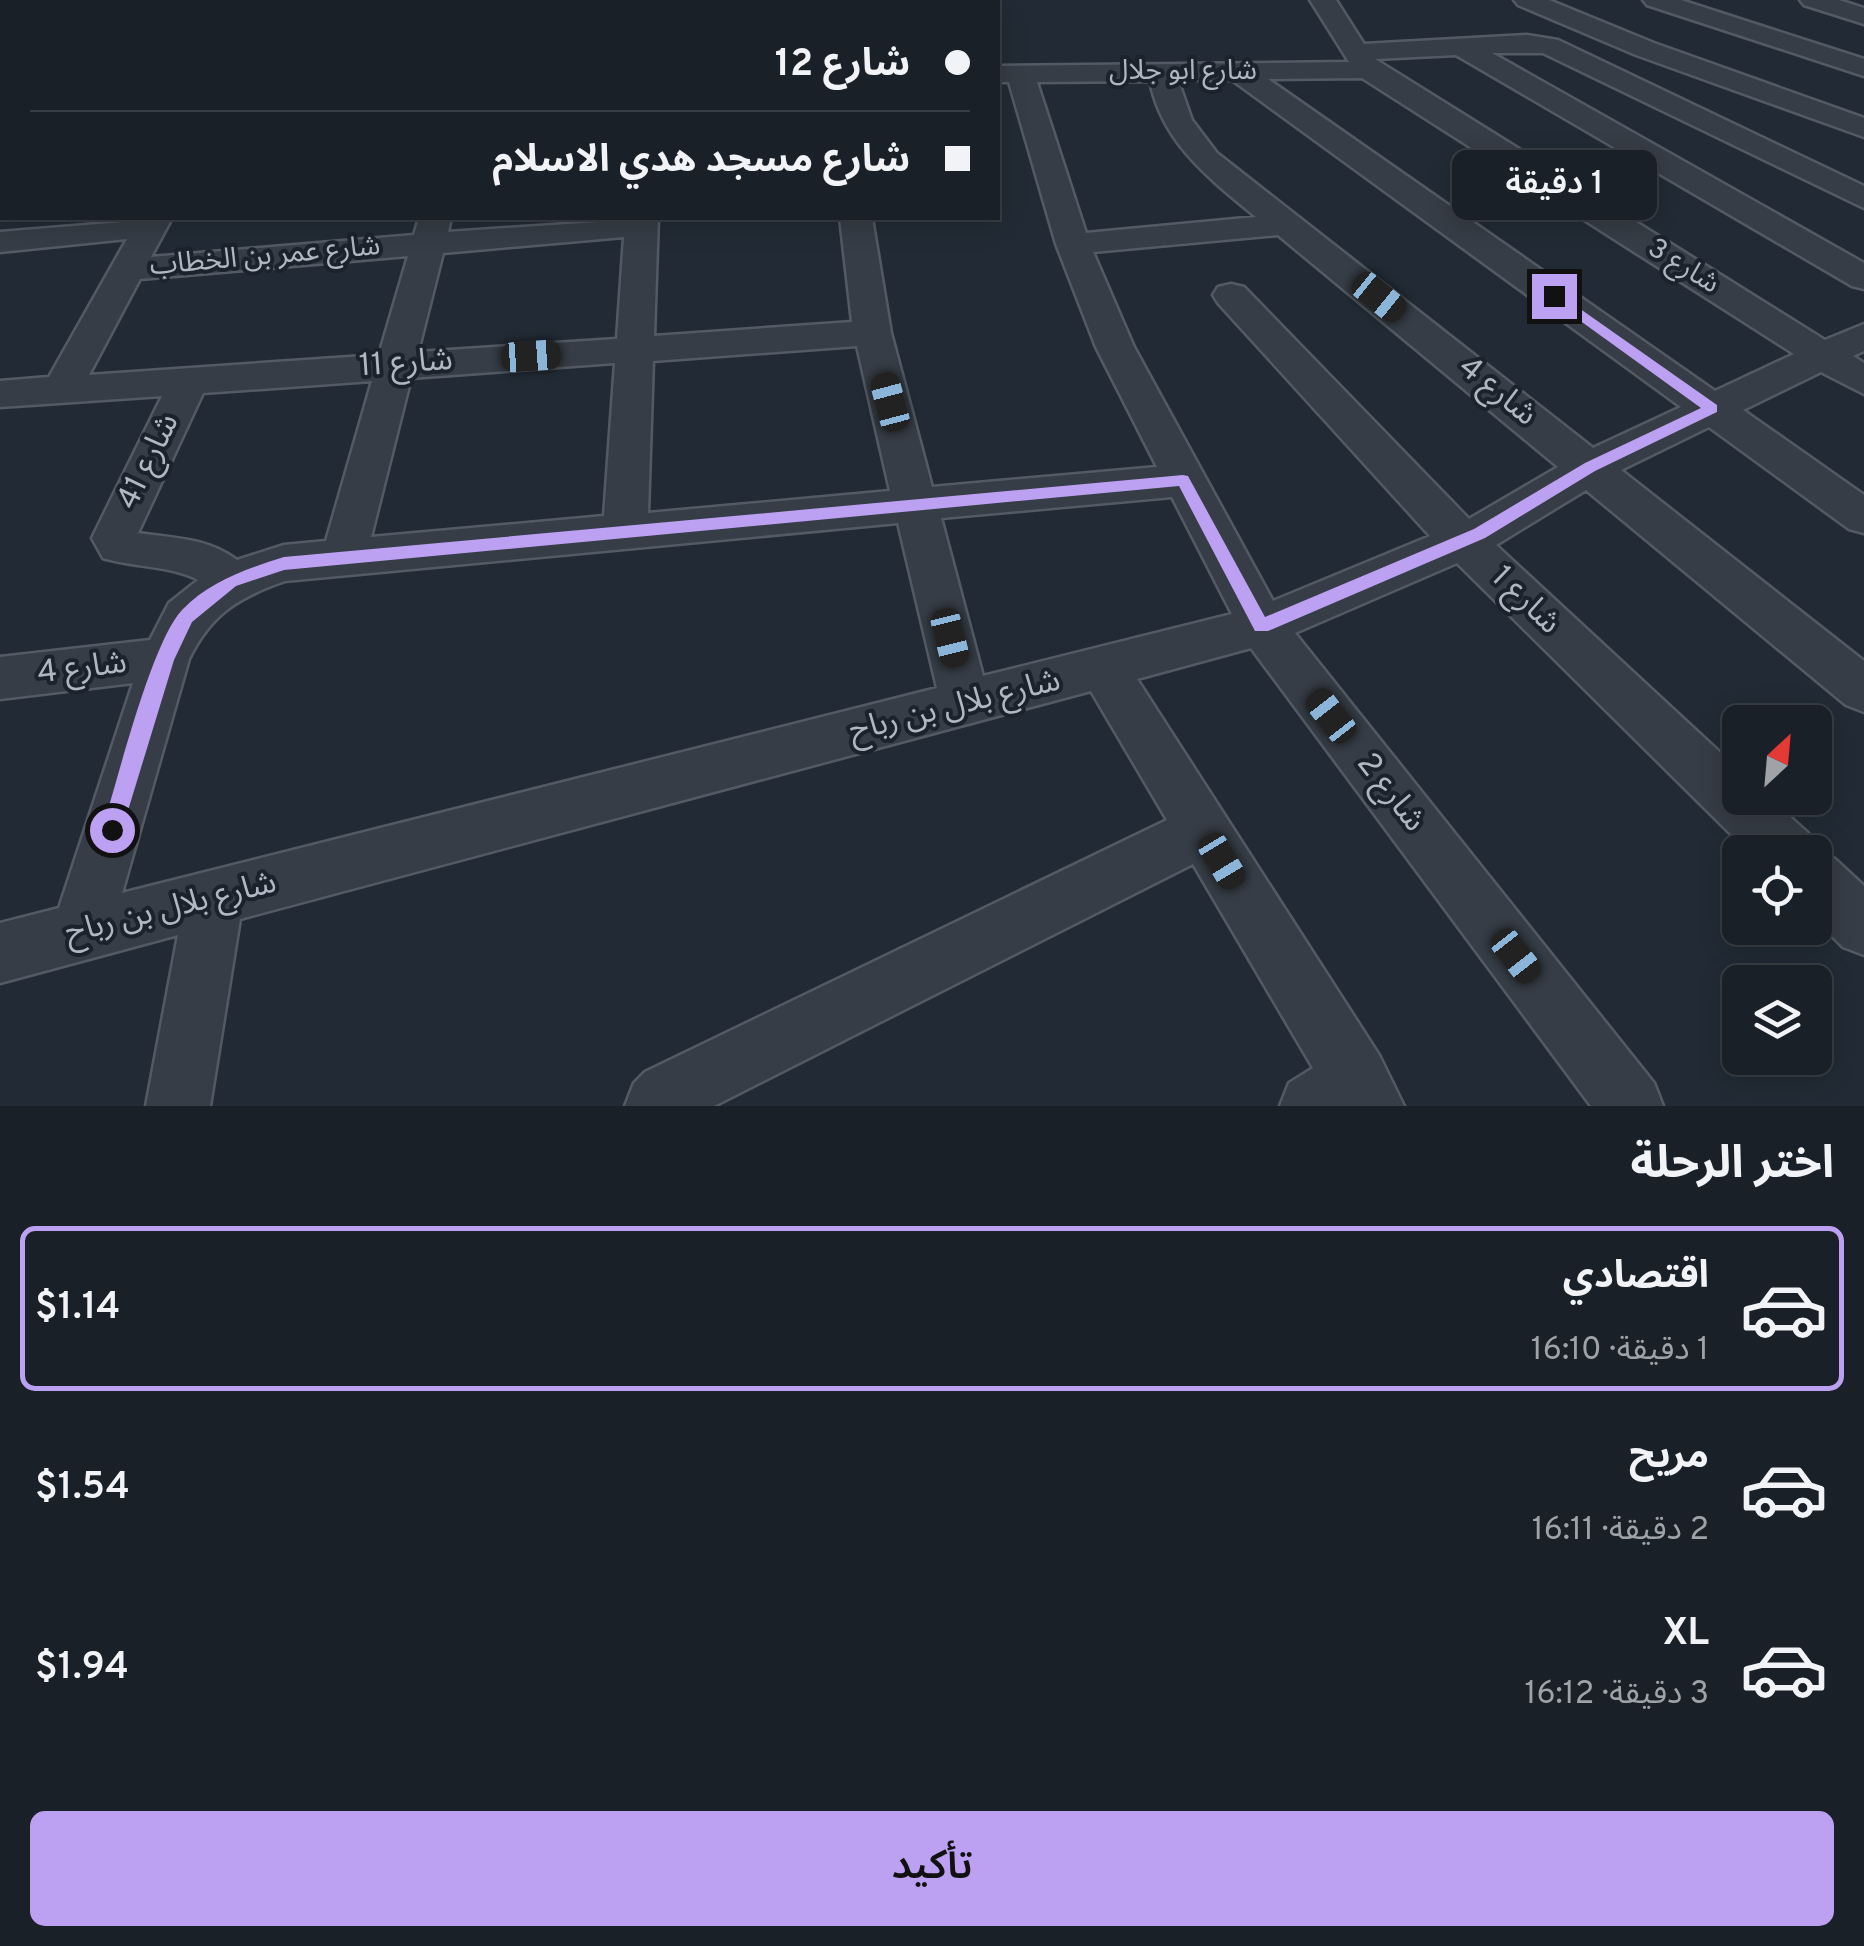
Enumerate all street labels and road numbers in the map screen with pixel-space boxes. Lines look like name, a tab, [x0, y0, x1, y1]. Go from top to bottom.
street label: شارع ابو جلال	[1109, 54, 1257, 90]
street label: شارع عمر بن الخطاب	[148, 229, 382, 285]
street label: شارع 3	[1640, 231, 1726, 303]
street label: شارع 11	[358, 341, 454, 388]
street label: شارع 4	[1449, 348, 1544, 437]
street label: شارع 41	[109, 408, 190, 517]
street label: شارع 1	[1481, 558, 1568, 645]
street label: شارع 4	[35, 644, 129, 695]
street label: شارع بلال بن رباح	[845, 661, 1065, 754]
street label: شارع 2	[1346, 745, 1433, 841]
street label: شارع بلال بن رباح	[61, 863, 281, 956]

